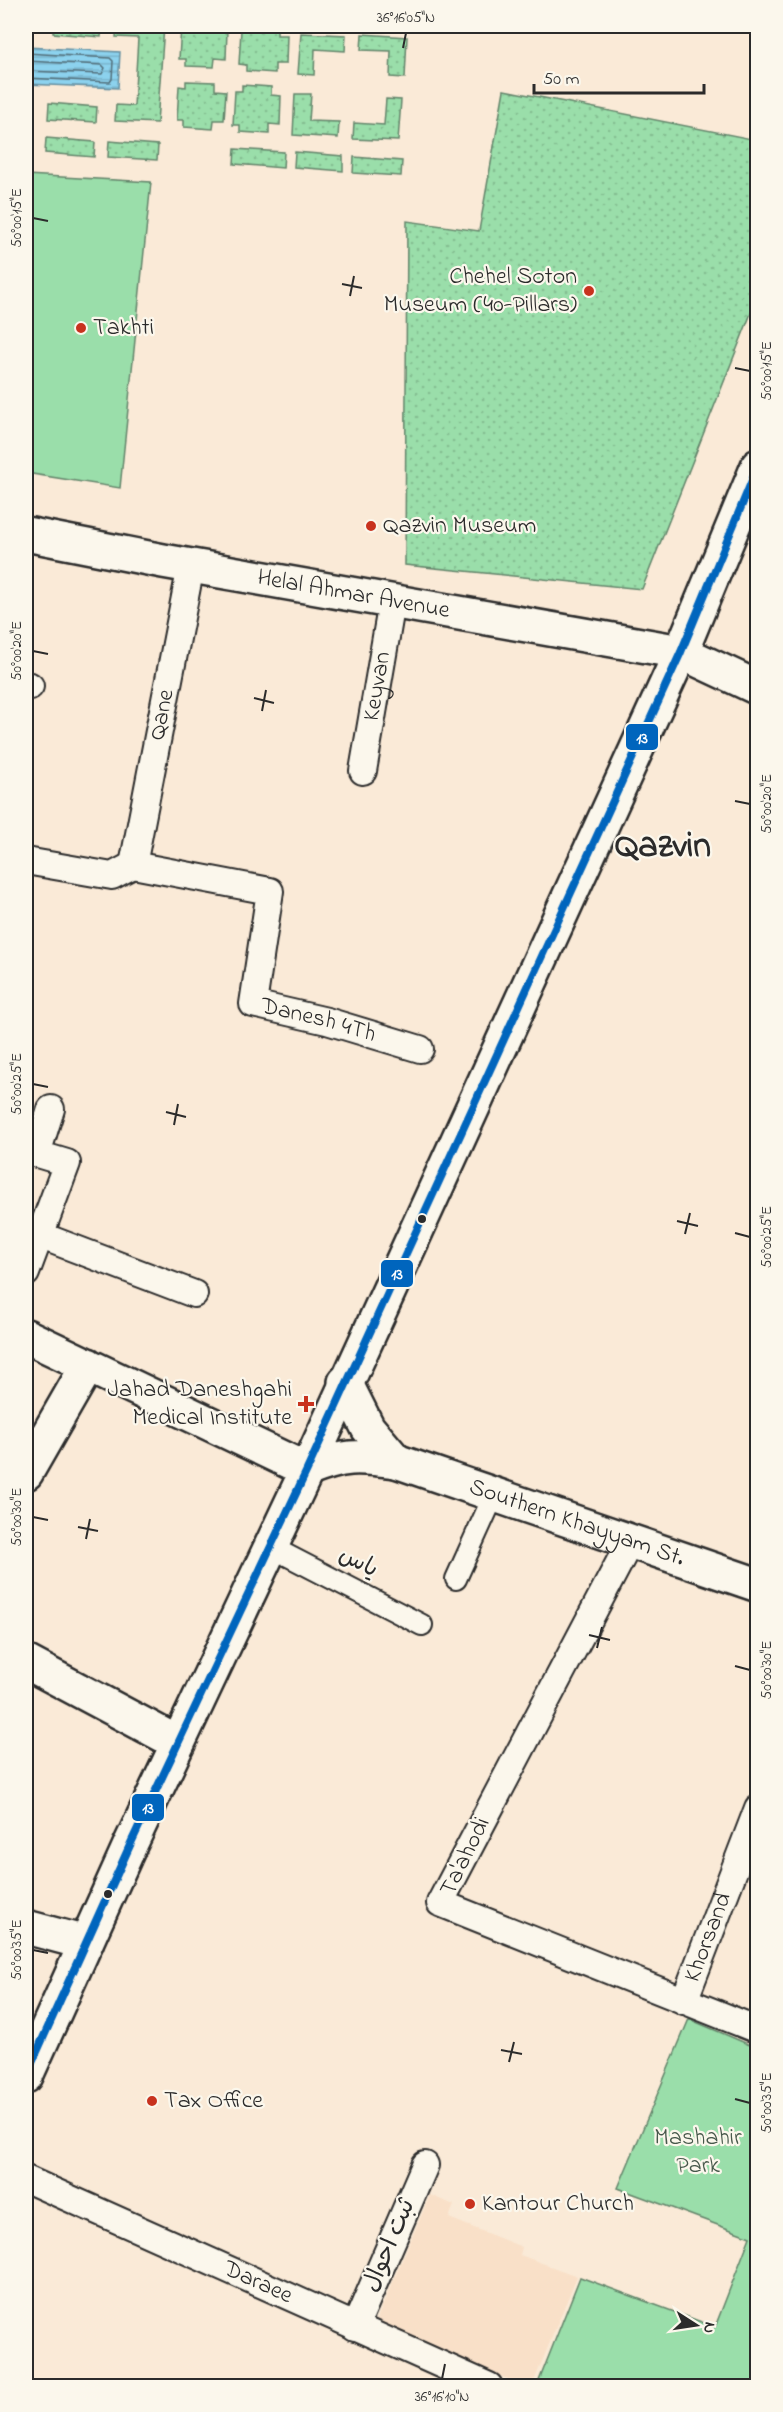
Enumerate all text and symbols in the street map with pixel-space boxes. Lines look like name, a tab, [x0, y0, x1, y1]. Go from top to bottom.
text: 36°16'05"N	[377, 7, 435, 29]
scale bar	[534, 57, 704, 95]
text: 50 m	[543, 67, 580, 93]
text: 50°00'15"E	[6, 188, 28, 248]
place label: Chehel Soton Museum (40-Pillars)	[384, 260, 577, 323]
marker: Chehel Soton Museum (40-Pillars)	[582, 284, 596, 298]
place label: Takhti	[93, 311, 154, 346]
marker: Takhti	[74, 321, 88, 335]
text: 50°00'15"E	[756, 341, 778, 401]
place label: Qazvin Museum	[383, 509, 536, 544]
marker: Qazvin Museum	[364, 519, 378, 533]
street label: Helal Ahmar Avenue	[254, 560, 453, 629]
text: 50°00'20"E	[6, 621, 28, 681]
street label: Keyvan	[354, 649, 401, 724]
street label: Qane	[140, 686, 184, 743]
line badge: 13	[625, 723, 659, 751]
text: 13	[636, 727, 648, 751]
text: 50°00'20"E	[756, 774, 778, 834]
district label: Qazvin	[615, 821, 711, 874]
street label: Danesh 4Th	[256, 989, 380, 1052]
text: 50°00'25"E	[6, 1053, 28, 1115]
text: 50°00'25"E	[756, 1206, 778, 1268]
unlabelled marker	[416, 1213, 428, 1225]
line badge: 13	[380, 1259, 414, 1288]
text: 13	[391, 1263, 403, 1287]
place label: Jahad Daneshgahi Medical Institute	[107, 1373, 292, 1436]
marker: Jahad Daneshgahi Medical Institute	[297, 1395, 315, 1413]
street label: Southern Khayyam St.	[464, 1470, 689, 1576]
text: 50°00'30"E	[6, 1488, 28, 1546]
street label: یاس	[332, 1538, 384, 1588]
text: 50°00'30"E	[756, 1641, 778, 1699]
line badge: 13	[131, 1793, 165, 1822]
text: 13	[142, 1797, 154, 1821]
street label: Ta'ahodi	[432, 1812, 500, 1902]
street label: Khorsand	[675, 1887, 742, 1987]
unlabelled marker	[102, 1888, 114, 1900]
text: 50°00'35"E	[6, 1920, 28, 1981]
text: 50°00'35"E	[756, 2073, 778, 2134]
place label: Tax Office	[164, 2084, 263, 2119]
marker: Tax Office	[145, 2094, 159, 2108]
park label: Mashahir Park	[654, 2121, 742, 2184]
place label: Kantour Church	[482, 2187, 634, 2222]
street label: ثبت احوال	[355, 2193, 426, 2298]
marker: Kantour Church	[463, 2197, 477, 2211]
street label: Daraee	[217, 2251, 298, 2314]
north arrow	[666, 2295, 726, 2355]
text: N	[696, 2320, 722, 2336]
text: 36°16'10"N	[415, 2386, 469, 2408]

